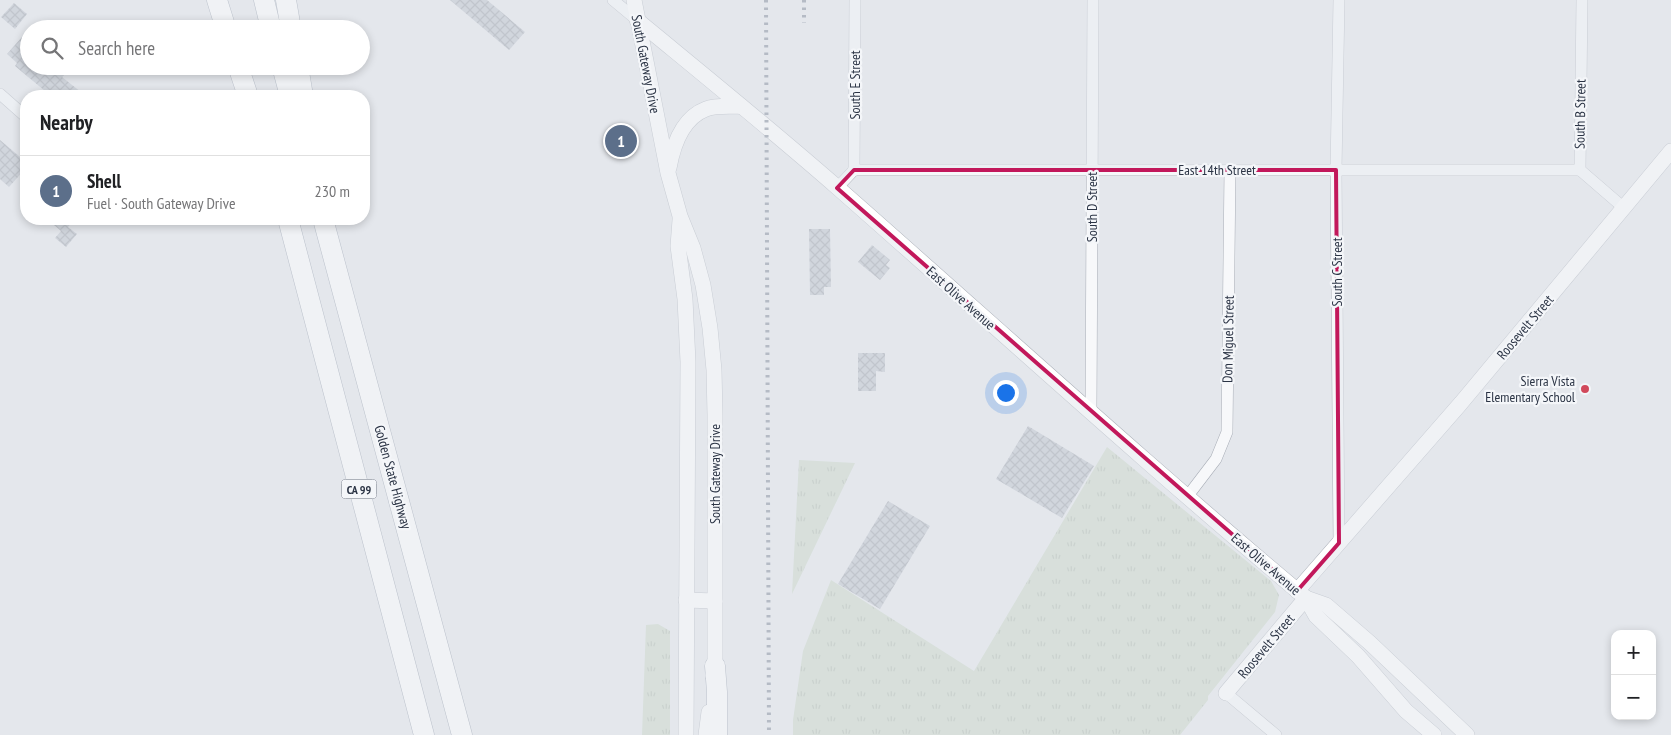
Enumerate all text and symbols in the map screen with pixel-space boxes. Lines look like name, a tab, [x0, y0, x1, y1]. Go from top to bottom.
street label: South Gateway Drive	[628, 13, 664, 115]
search box	[20, 20, 370, 75]
icon: search	[38, 34, 66, 62]
text: Search here	[78, 36, 155, 60]
street label: South E Street	[846, 50, 864, 120]
street label: South B Street	[1570, 79, 1590, 149]
text: Nearby	[40, 109, 93, 136]
pin: 1	[605, 122, 637, 160]
street label: East 14th Street	[1178, 161, 1256, 179]
text: Shell	[87, 169, 121, 193]
street label: South D Street	[1083, 172, 1101, 242]
text: 1	[52, 181, 60, 201]
text: 230 m	[315, 181, 350, 201]
text: Fuel · South Gateway Drive	[87, 193, 236, 213]
street label: South C Street	[1328, 237, 1346, 307]
street label: East Olive Avenue	[923, 262, 999, 334]
street label: Roosevelt Street	[1493, 291, 1557, 363]
street label: Don Miguel Street	[1218, 295, 1238, 383]
place label: Sierra Vista Elementary School	[1485, 372, 1576, 406]
your location	[993, 380, 1019, 406]
marker: Sierra Vista Elementary School	[1579, 383, 1591, 395]
street label: Golden State Highway	[370, 423, 416, 532]
street label: South Gateway Drive	[706, 424, 724, 524]
road number: CA 99	[342, 479, 376, 498]
street label: East Olive Avenue	[1228, 529, 1305, 599]
street label: Roosevelt Street	[1234, 610, 1298, 682]
map controls	[1611, 630, 1656, 720]
button: +	[1611, 630, 1656, 675]
button: −	[1611, 675, 1656, 720]

